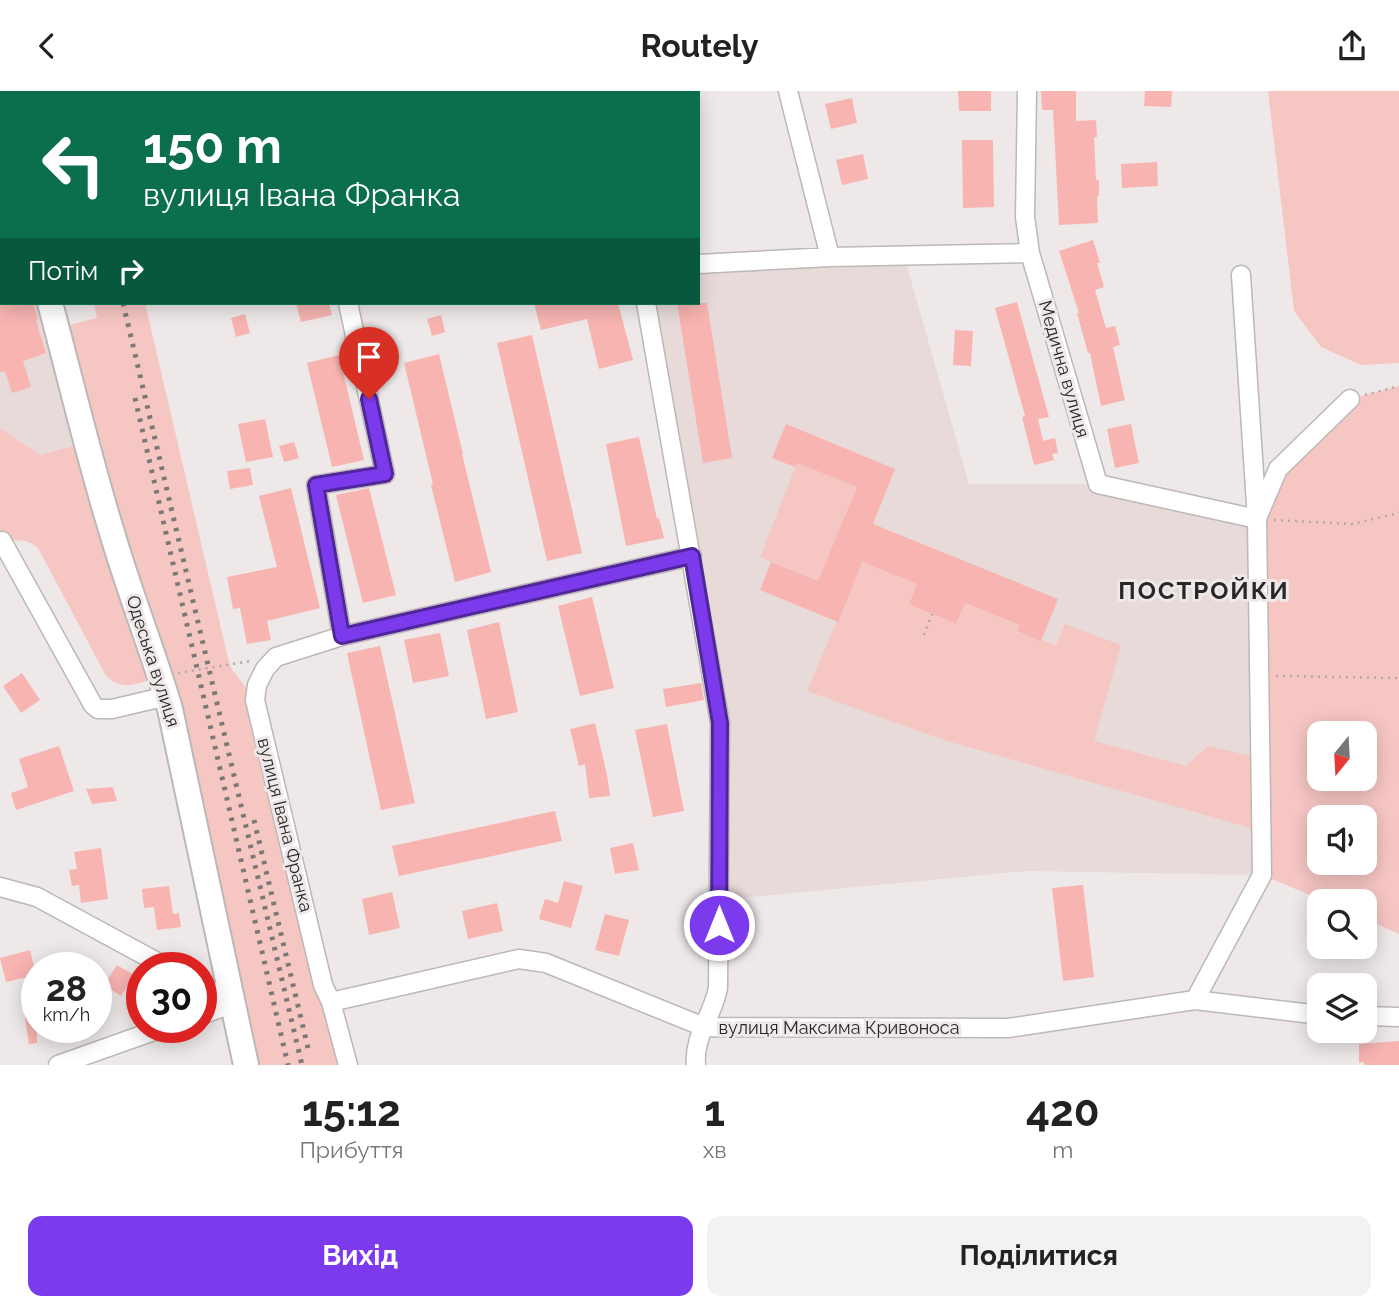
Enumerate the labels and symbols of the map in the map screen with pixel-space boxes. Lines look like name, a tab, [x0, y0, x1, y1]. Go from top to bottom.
street label: Медична вулиця	[1035, 298, 1094, 440]
pin	[339, 327, 399, 399]
district label: ПОСТРОЙКИ	[1118, 576, 1290, 605]
street label: Одеська вулиця	[122, 592, 185, 729]
north arrow	[1307, 721, 1377, 791]
street label: вулиця Івана Франка	[254, 736, 317, 914]
position arrow	[682, 888, 756, 962]
speed limit sign: 30	[126, 952, 217, 1043]
street label: вулиця Максима Кривоноса	[718, 1017, 960, 1038]

